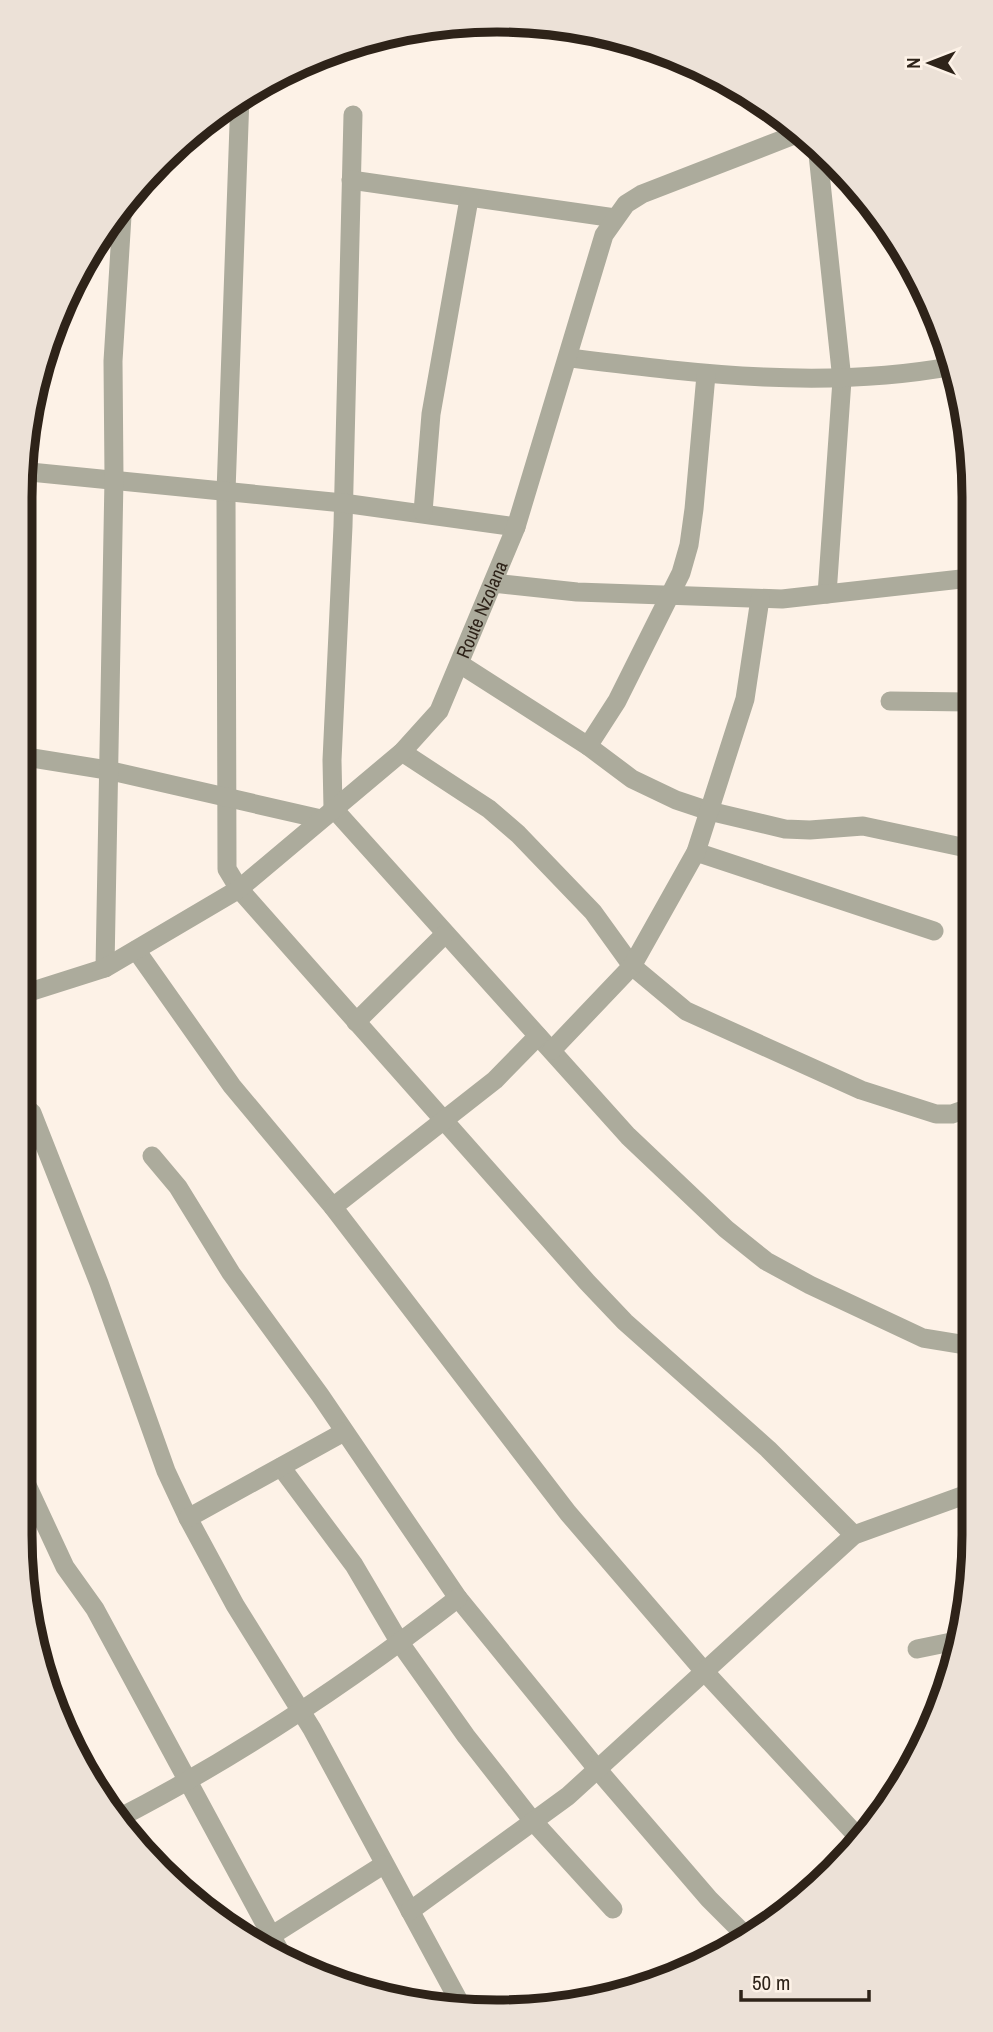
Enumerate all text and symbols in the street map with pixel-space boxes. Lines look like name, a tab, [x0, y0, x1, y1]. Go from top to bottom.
north arrow	[895, 28, 965, 98]
text: N	[900, 57, 926, 69]
street label: Route Nzolana	[450, 557, 514, 662]
scale bar	[741, 1958, 869, 2002]
text: 50 m	[752, 1968, 790, 1997]

